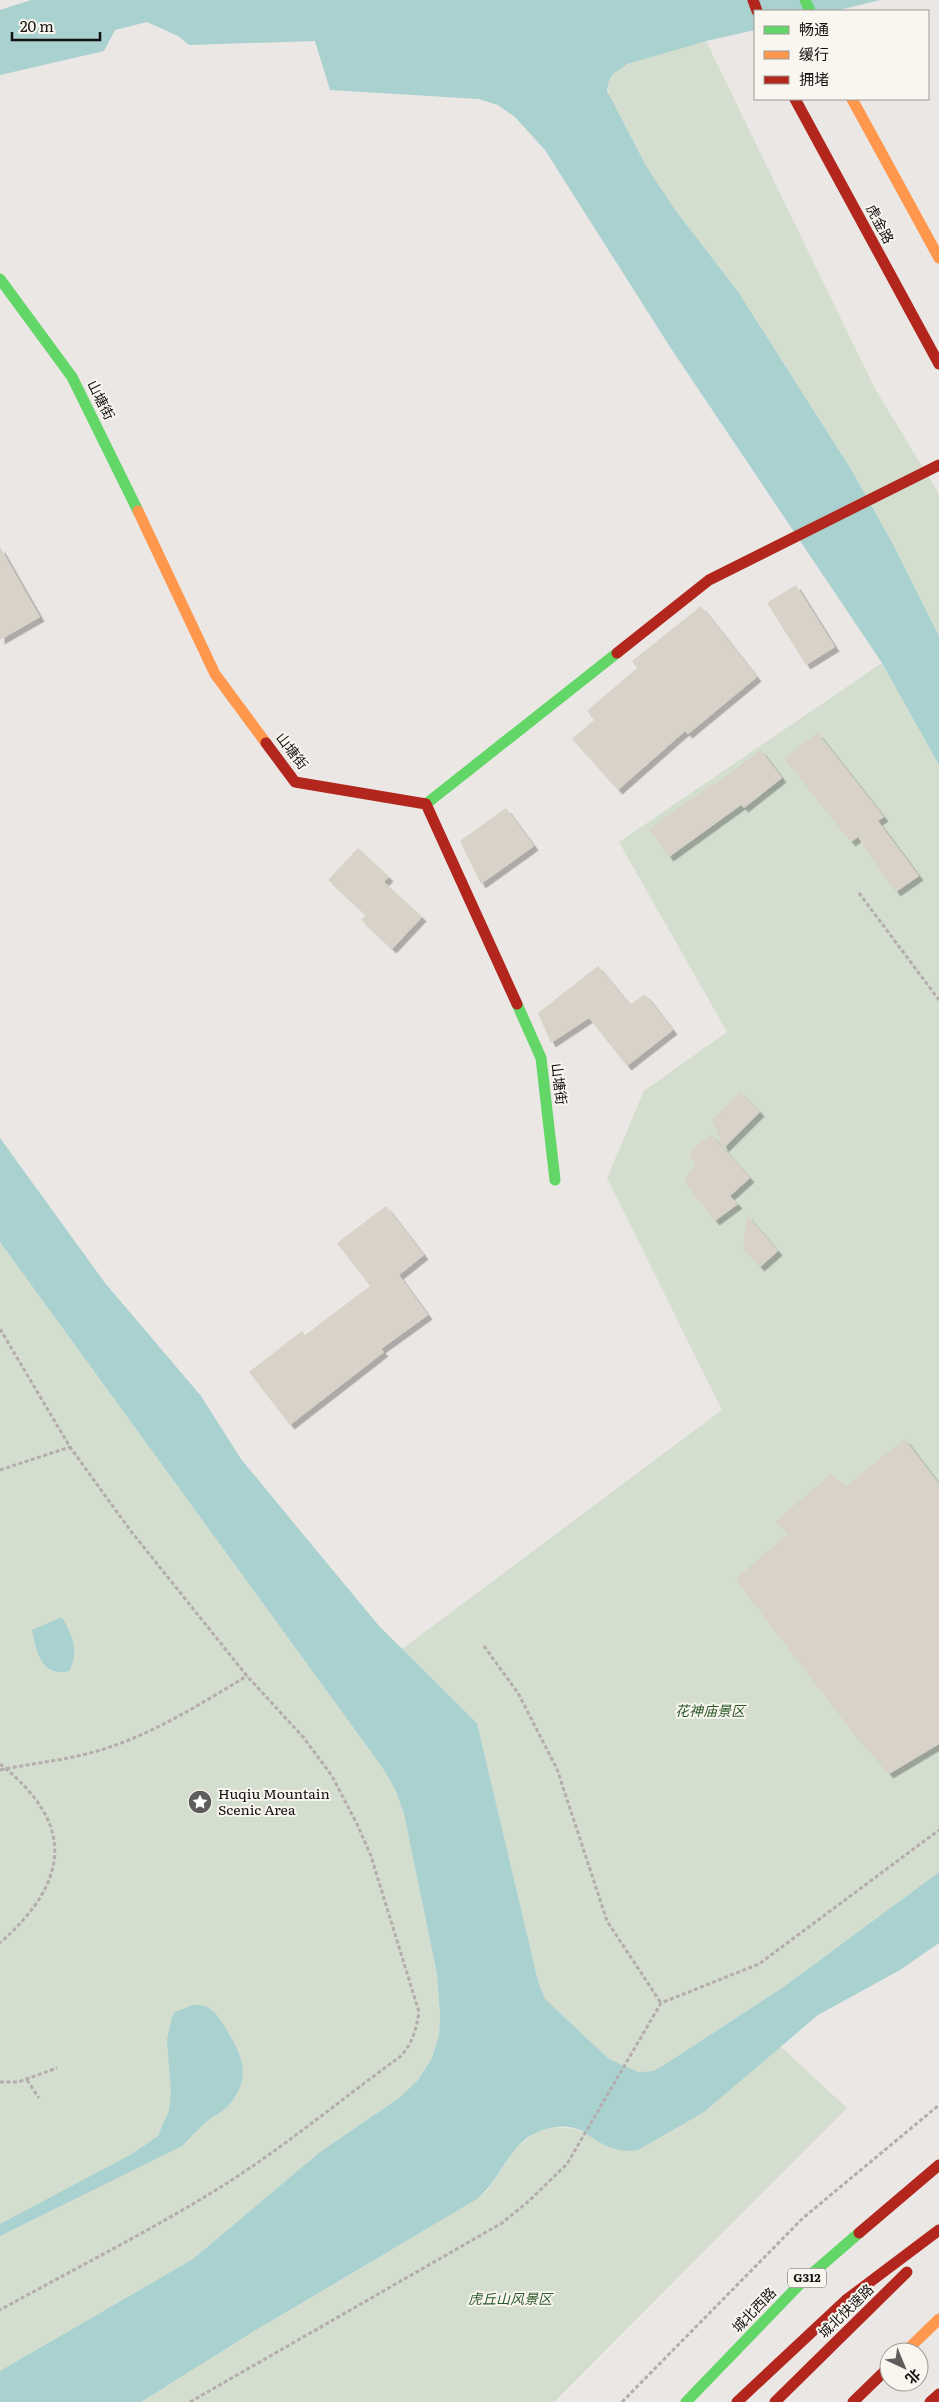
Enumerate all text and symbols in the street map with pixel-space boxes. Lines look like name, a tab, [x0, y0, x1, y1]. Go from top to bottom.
scale bar	[12, 10, 100, 42]
legend	[754, 10, 929, 100]
text: 20 m	[20, 14, 54, 37]
text: 畅通	[799, 17, 829, 40]
text: 缓行	[799, 42, 829, 65]
text: 拥堵	[799, 67, 829, 90]
street label: 虎金路	[862, 200, 900, 247]
street label: 山塘街	[83, 376, 120, 423]
street label: 山塘街	[272, 728, 314, 773]
street label: 山塘街	[548, 1062, 572, 1106]
park label: 花神庙景区	[675, 1700, 747, 1720]
place label: Huqiu Mountain Scenic Area	[218, 1783, 330, 1819]
place icon: Huqiu Mountain Scenic Area	[187, 1789, 213, 1815]
road number: G312	[788, 2268, 826, 2288]
street label: 城北快速路	[813, 2279, 877, 2342]
street label: 城北西路	[727, 2282, 780, 2336]
park label: 虎丘山风景区	[468, 2288, 554, 2308]
north arrow	[879, 2342, 929, 2392]
text: 北	[902, 2365, 926, 2389]

